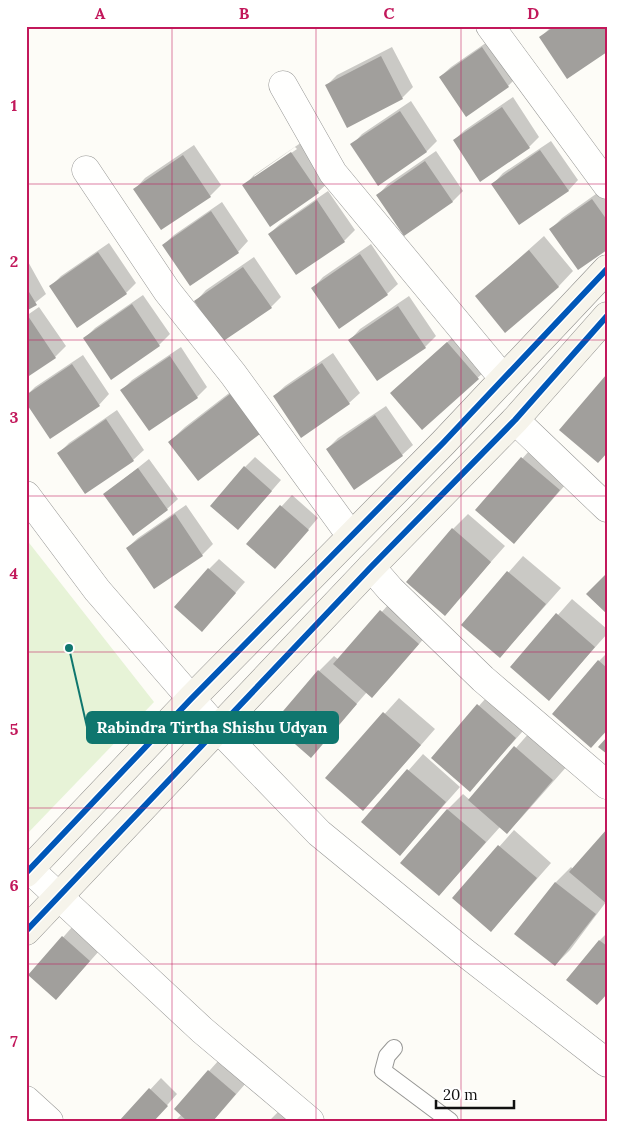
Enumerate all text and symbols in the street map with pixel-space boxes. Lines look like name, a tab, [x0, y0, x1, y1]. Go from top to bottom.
text: A	[95, 3, 106, 23]
text: B	[239, 3, 250, 23]
text: C	[383, 3, 395, 23]
text: D	[527, 3, 539, 23]
text: 1	[11, 95, 17, 115]
text: 2	[10, 251, 18, 271]
text: 3	[10, 407, 19, 427]
text: 4	[10, 563, 19, 583]
callout: Rabindra Tirtha Shishu Udyan	[87, 712, 338, 743]
text: Rabindra Tirtha Shishu Udyan	[97, 717, 327, 737]
text: 5	[10, 719, 19, 739]
text: 6	[9, 875, 19, 895]
text: 7	[10, 1031, 18, 1051]
scale bar	[436, 1077, 513, 1109]
text: 20 m	[443, 1085, 478, 1104]

